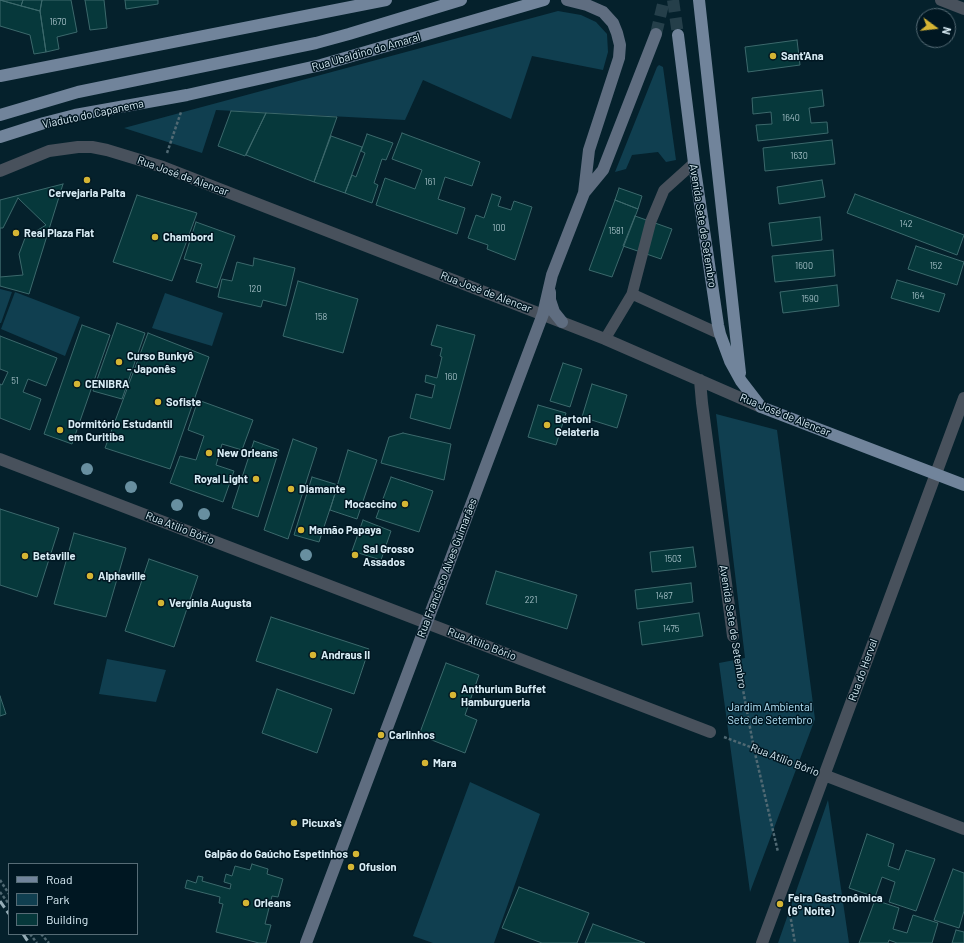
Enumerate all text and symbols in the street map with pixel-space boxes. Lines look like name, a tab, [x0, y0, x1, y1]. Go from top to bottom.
north arrow	[916, 8, 956, 48]
house number: 1670	[49, 17, 67, 27]
text: N	[940, 26, 954, 36]
street label: Rua Ubaldino do Amaral	[310, 30, 422, 74]
place label: Sant'Ana	[781, 49, 824, 63]
marker: Sant'Ana	[768, 51, 778, 61]
street label: Viaduto do Capanema	[41, 97, 145, 131]
house number: 1640	[782, 113, 800, 123]
house number: 1630	[790, 151, 808, 161]
street label: Rua José de Alencar	[135, 153, 231, 199]
street label: Avenida Sete de Setembro	[687, 163, 719, 289]
marker: Cervejaria Palta	[82, 175, 92, 185]
house number: 161	[425, 177, 435, 187]
place label: Cervejaria Palta	[49, 186, 125, 200]
house number: 142	[900, 219, 912, 229]
house number: 100	[492, 223, 506, 233]
place label: Real Plaza Flat	[24, 226, 94, 240]
house number: 1581	[608, 226, 624, 236]
marker: Real Plaza Flat	[11, 228, 21, 238]
place label: Chambord	[163, 230, 213, 244]
marker: Chambord	[150, 232, 160, 242]
house number: 1600	[795, 261, 813, 271]
house number: 152	[930, 261, 942, 271]
street label: Rua José de Alencar	[439, 269, 533, 315]
house number: 120	[248, 284, 262, 294]
house number: 164	[912, 291, 924, 301]
house number: 1590	[801, 294, 819, 304]
house number: 158	[315, 312, 327, 322]
place label: Curso Bunkyô - Japonês	[127, 349, 193, 375]
marker: Curso Bunkyô - Japonês	[114, 357, 124, 367]
house number: 160	[445, 372, 457, 382]
house number: 51	[11, 376, 19, 386]
place label: CENIBRA	[85, 377, 129, 391]
marker: CENIBRA	[72, 379, 82, 389]
street label: Rua José de Alencar	[738, 391, 832, 439]
place label: Sofiste	[166, 395, 201, 409]
marker: Sofiste	[153, 397, 163, 407]
place label: Bertoni Gelateria	[555, 412, 599, 438]
place label: Dormitório Estudantil em Curitiba	[68, 417, 172, 443]
marker: Bertoni Gelateria	[542, 420, 552, 430]
marker: Dormitório Estudantil em Curitiba	[55, 425, 65, 435]
place label: New Orleans	[217, 446, 278, 460]
marker: New Orleans	[204, 448, 214, 458]
place label: Royal Light	[194, 472, 248, 486]
marker: Royal Light	[251, 474, 261, 484]
place label: Diamante	[299, 482, 346, 496]
marker: Diamante	[286, 484, 296, 494]
place label: Mocaccino	[345, 497, 397, 511]
street label: Rua Francisco Alves Guimarães	[414, 497, 480, 639]
marker: Mocaccino	[400, 499, 410, 509]
street label: Rua Atílio Bório	[144, 509, 216, 547]
place label: Mamão Papaya	[309, 523, 381, 537]
marker: Mamão Papaya	[296, 525, 306, 535]
place label: Sal Grosso Assados	[363, 542, 414, 568]
place label: Betaville	[33, 549, 75, 563]
marker: Sal Grosso Assados	[350, 550, 360, 560]
marker: Betaville	[20, 551, 30, 561]
house number: 1503	[664, 554, 682, 564]
street label: Avenida Sete de Setembro	[717, 564, 749, 690]
place label: Alphaville	[98, 569, 146, 583]
marker: Alphaville	[85, 571, 95, 581]
house number: 1487	[655, 591, 673, 601]
house number: 221	[525, 595, 537, 605]
place label: Vergínia Augusta	[169, 596, 252, 610]
marker: Vergínia Augusta	[156, 598, 166, 608]
house number: 1475	[663, 624, 679, 634]
street label: Rua Atílio Bório	[446, 625, 518, 663]
street label: Rua do Herval	[846, 637, 880, 703]
place label: Andraus II	[321, 648, 370, 662]
marker: Andraus II	[308, 650, 318, 660]
place label: Anthurium Buffet Hamburgueria	[461, 682, 546, 708]
marker: Anthurium Buffet Hamburgueria	[448, 690, 458, 700]
park label: Jardim Ambiental Sete de Setembro	[727, 700, 813, 726]
place label: Carlinhos	[389, 728, 435, 742]
marker: Carlinhos	[376, 730, 386, 740]
street label: Rua Atílio Bório	[749, 741, 821, 779]
place label: Mara	[433, 756, 457, 770]
marker: Mara	[420, 758, 430, 768]
place label: Picuxa's	[302, 816, 342, 830]
marker: Picuxa's	[289, 818, 299, 828]
place label: Galpão do Gaúcho Espetinhos	[205, 847, 348, 861]
marker: Galpão do Gaúcho Espetinhos	[351, 849, 361, 859]
place label: Ofusion	[359, 860, 397, 874]
marker: Ofusion	[346, 862, 356, 872]
legend	[8, 863, 138, 935]
text: Road	[46, 872, 73, 886]
place label: Feira Gastronômica (6° Noite)	[788, 891, 883, 917]
text: Park	[46, 892, 70, 906]
place label: Orleans	[254, 896, 291, 910]
marker: Orleans	[241, 898, 251, 908]
marker: Feira Gastronômica (6° Noite)	[775, 899, 785, 909]
text: Building	[46, 912, 88, 926]

